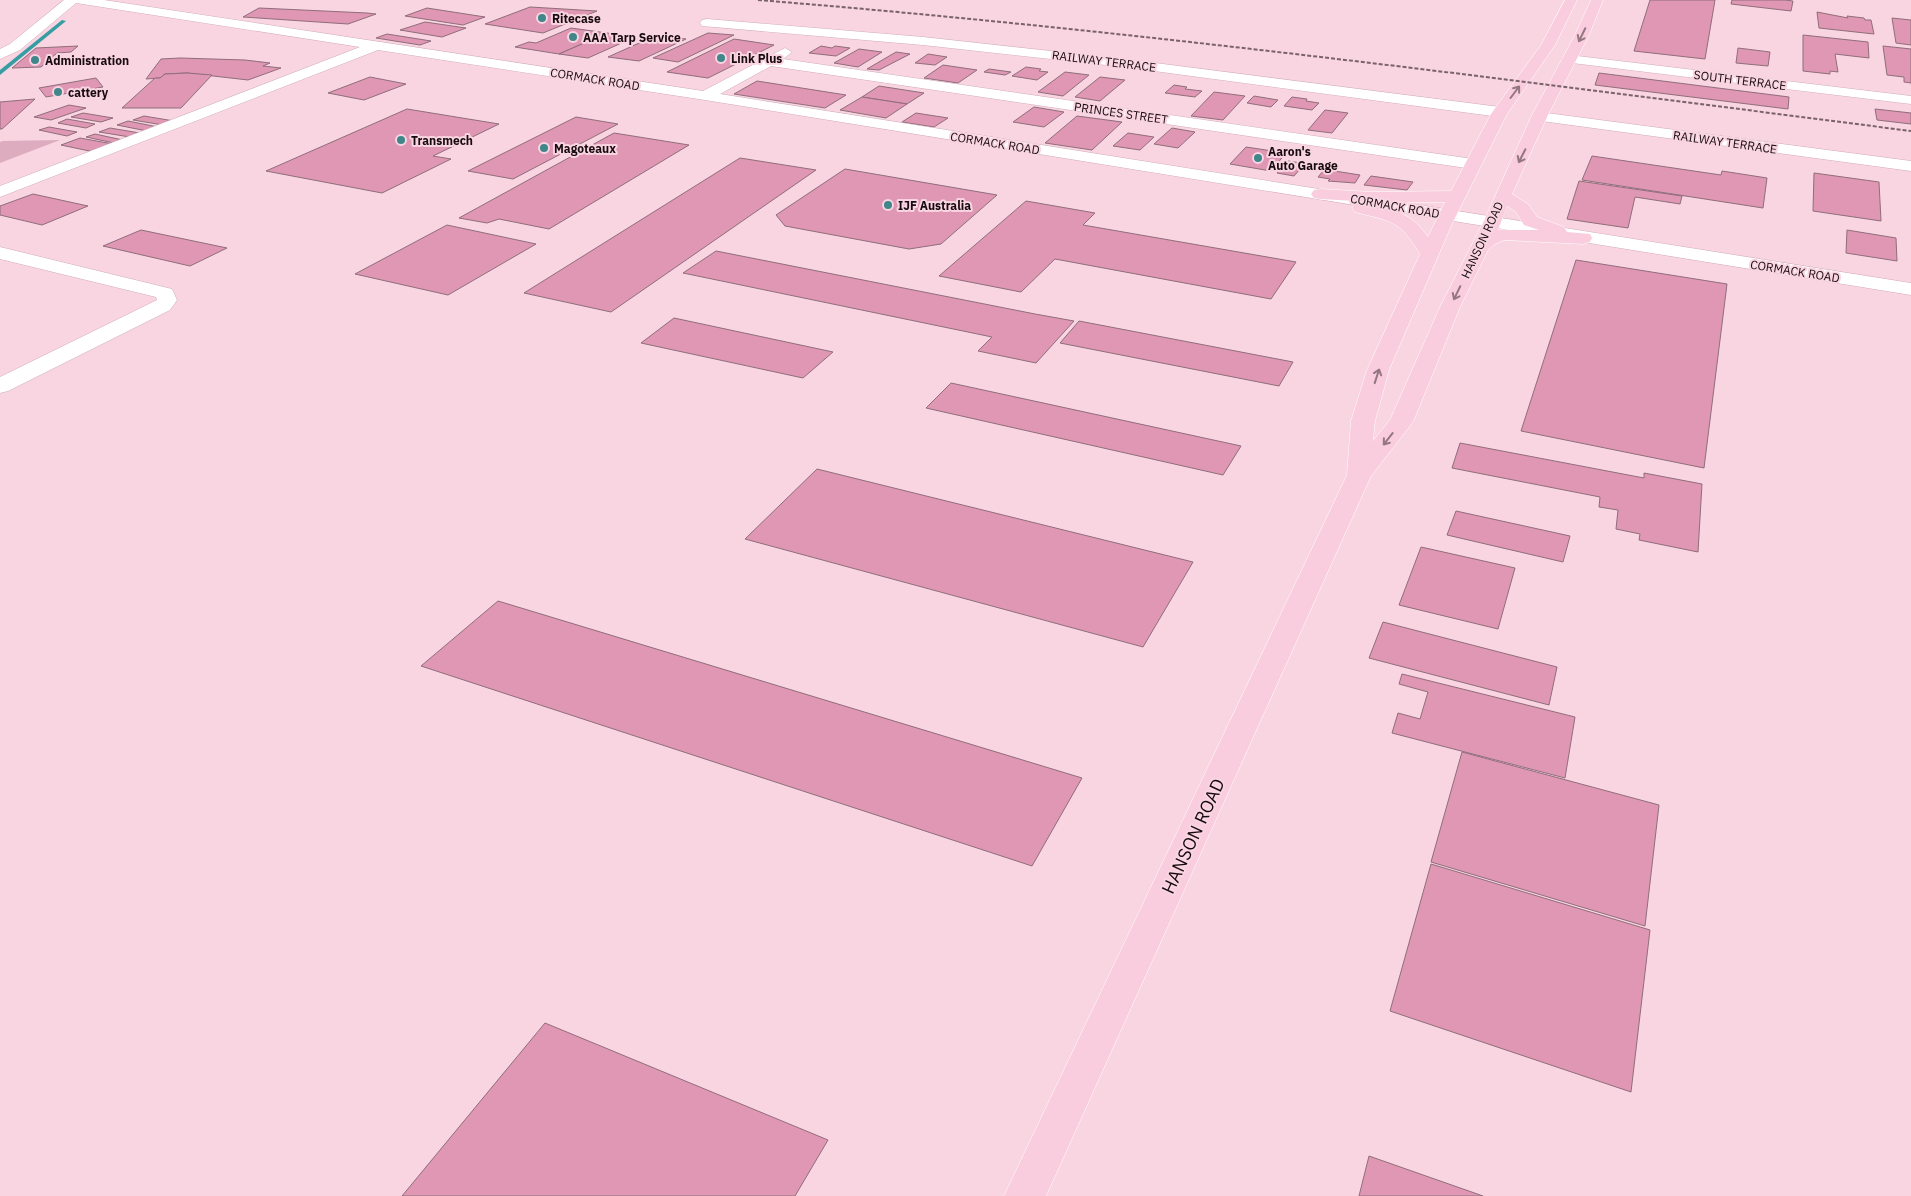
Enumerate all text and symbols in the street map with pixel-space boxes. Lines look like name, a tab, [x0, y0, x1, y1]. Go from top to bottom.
place label: Ritecase	[552, 11, 601, 26]
marker: Ritecase	[536, 12, 548, 24]
one-way arrow	[1577, 27, 1586, 42]
place label: AAA Tarp Service	[583, 30, 681, 45]
marker: AAA Tarp Service	[567, 31, 579, 43]
street label: RAILWAY TERRACE	[1051, 47, 1157, 75]
place label: Link Plus	[731, 51, 782, 66]
marker: Link Plus	[715, 52, 727, 64]
place label: Administration	[45, 53, 129, 68]
marker: Administration	[29, 54, 41, 66]
street label: CORMACK ROAD	[549, 65, 641, 93]
street label: SOUTH TERRACE	[1693, 67, 1787, 93]
place label: cattery	[68, 85, 109, 100]
marker: cattery	[52, 86, 64, 98]
one-way arrow	[1510, 86, 1521, 99]
street label: PRINCES STREET	[1073, 99, 1169, 127]
street label: RAILWAY TERRACE	[1672, 127, 1778, 157]
street label: CORMACK ROAD	[949, 129, 1041, 157]
place label: Transmech	[411, 133, 473, 148]
marker: Transmech	[395, 134, 407, 146]
place label: Magoteaux	[554, 141, 616, 156]
marker: Magoteaux	[538, 142, 550, 154]
place label: Aaron's Auto Garage	[1268, 144, 1338, 173]
one-way arrow	[1517, 149, 1527, 164]
marker: Aaron's Auto Garage	[1252, 152, 1264, 164]
street label: CORMACK ROAD	[1349, 191, 1441, 221]
place label: IJF Australia	[898, 198, 971, 213]
marker: IJF Australia	[882, 199, 894, 211]
street label: HANSON ROAD	[1458, 199, 1506, 281]
street label: CORMACK ROAD	[1749, 257, 1841, 285]
one-way arrow	[1452, 285, 1462, 300]
one-way arrow	[1372, 369, 1382, 385]
one-way arrow	[1382, 432, 1393, 445]
street label: HANSON ROAD	[1156, 775, 1230, 897]

